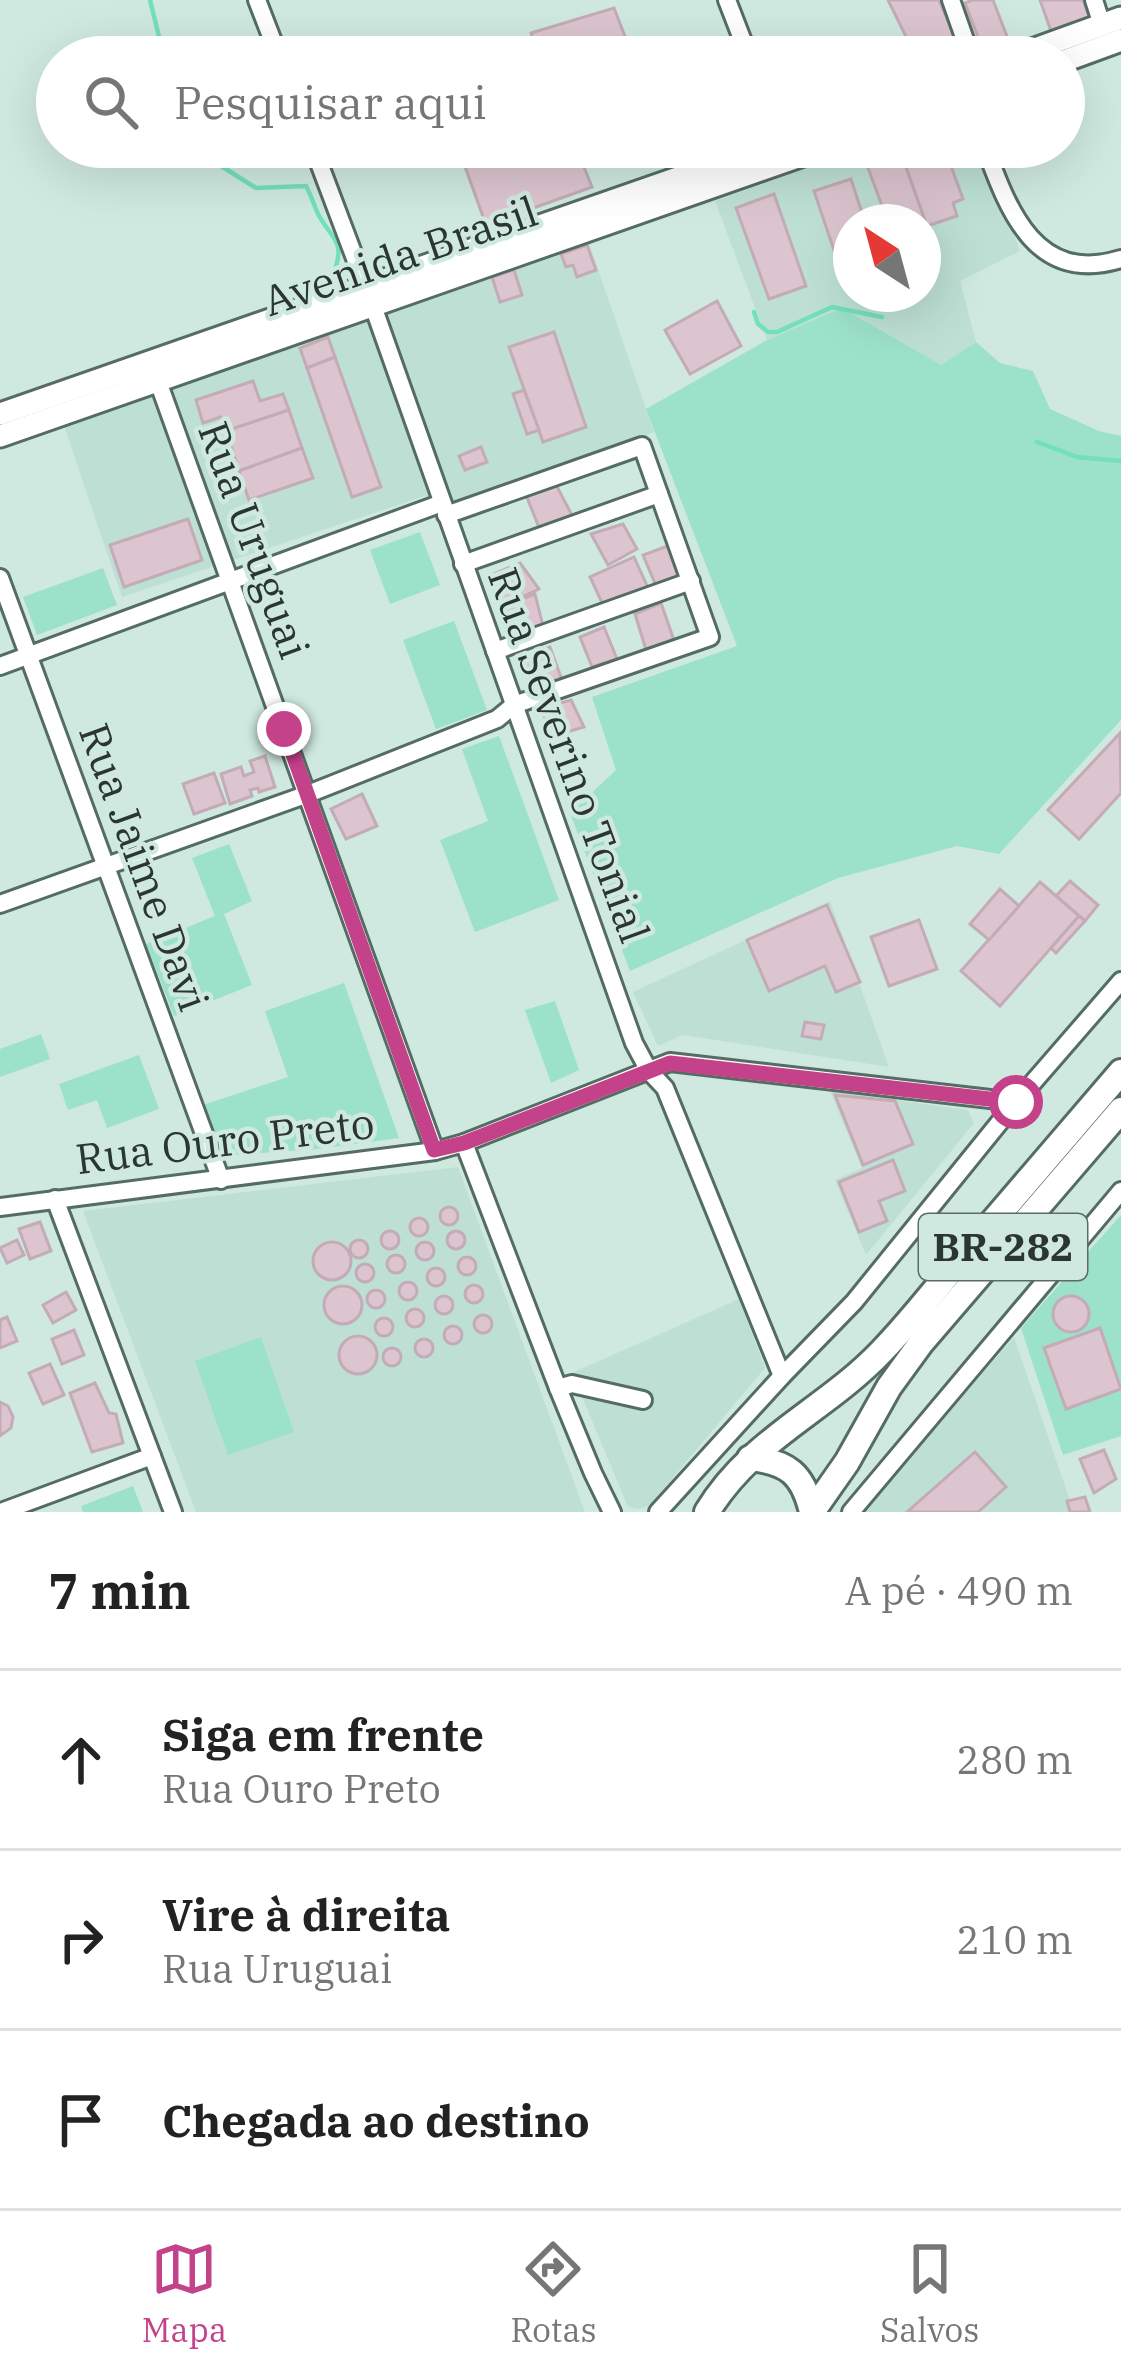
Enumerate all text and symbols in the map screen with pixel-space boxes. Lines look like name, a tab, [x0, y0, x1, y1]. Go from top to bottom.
search box	[36, 36, 1085, 168]
icon: search	[78, 69, 144, 135]
text: Pesquisar aqui	[174, 73, 487, 131]
street label: Avenida Brasil	[255, 183, 544, 328]
north arrow	[833, 204, 941, 312]
street label: Rua Uruguai	[186, 414, 323, 666]
street label: Rua Severino Tonial	[476, 560, 663, 950]
route end	[257, 702, 311, 756]
street label: Rua Jaime Davi	[67, 716, 222, 1018]
route start	[989, 1075, 1043, 1129]
street label: Rua Ouro Preto	[73, 1095, 377, 1186]
road number: BR-282	[919, 1214, 1087, 1280]
text: 7 min	[48, 1557, 191, 1623]
text: A pé · 490 m	[845, 1565, 1073, 1616]
text: Siga em frente	[162, 1705, 484, 1763]
icon: ahead	[48, 1727, 114, 1793]
text: 280 m	[957, 1734, 1073, 1785]
text: Rua Ouro Preto	[162, 1763, 441, 1814]
text: Vire à direita	[162, 1885, 450, 1943]
icon: right	[48, 1907, 114, 1973]
text: 210 m	[957, 1914, 1073, 1965]
text: Rua Uruguai	[162, 1943, 392, 1994]
icon: arrive	[48, 2087, 114, 2153]
text: Chegada ao destino	[162, 2091, 590, 2149]
tab: Mapa	[142, 2236, 227, 2351]
tab: Rotas	[510, 2236, 597, 2351]
tab: Salvos	[880, 2236, 979, 2351]

